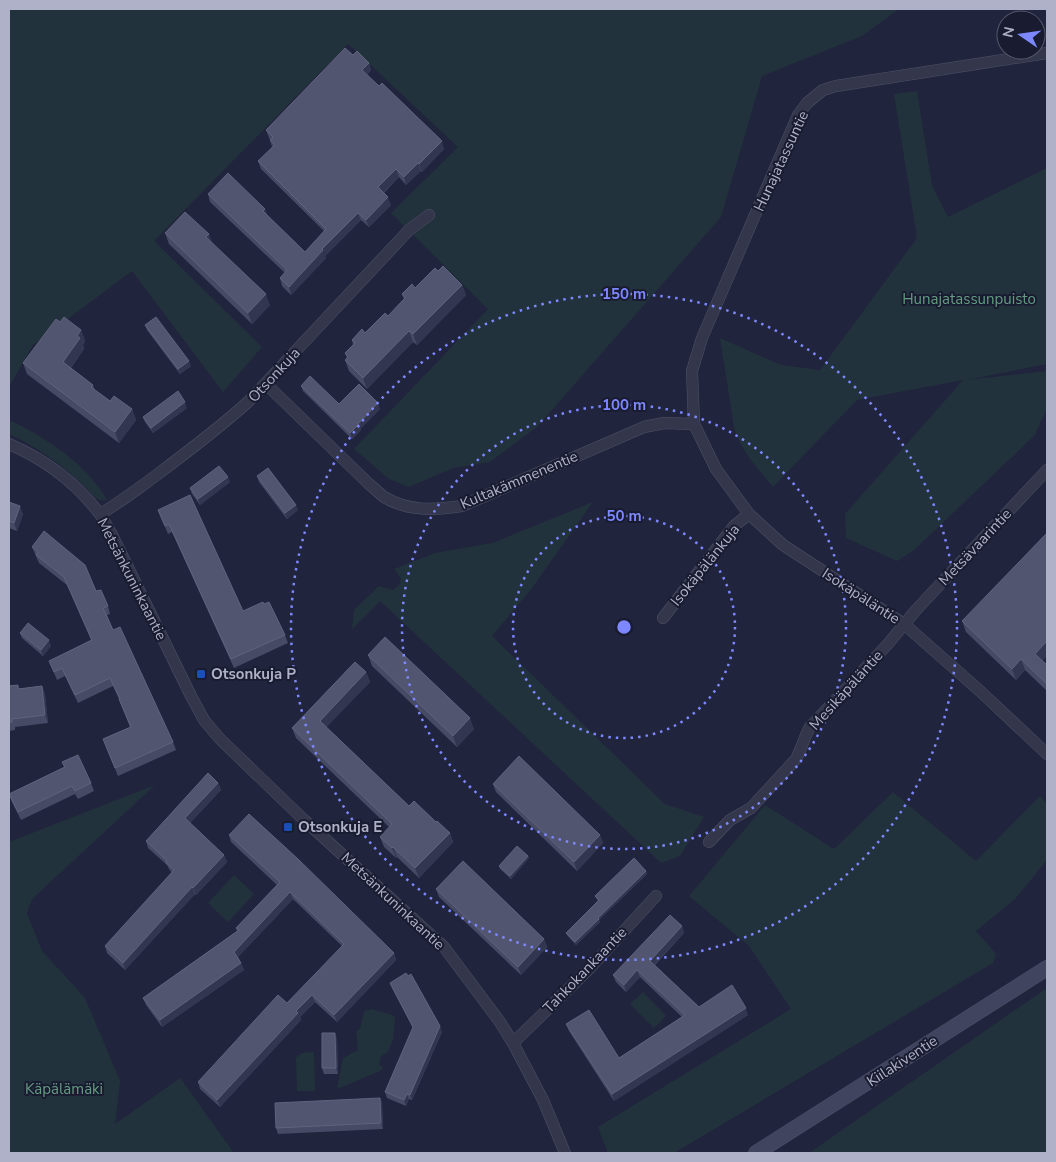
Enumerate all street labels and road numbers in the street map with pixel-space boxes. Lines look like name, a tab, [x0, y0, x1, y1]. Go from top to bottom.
street label: Hunajatassuntie	[749, 107, 813, 215]
street label: Otsonkuja	[243, 343, 305, 407]
street label: Kultakämmenentie	[457, 446, 581, 514]
street label: Metsävaarintie	[934, 504, 1016, 590]
street label: Metsänkuninkaantie	[93, 514, 171, 644]
street label: Isokäpälänkuja	[666, 520, 744, 610]
street label: Isokäpäläntie	[818, 563, 904, 629]
street label: Mesikäpäläntie	[805, 646, 887, 734]
street label: Metsänkuninkaantie	[337, 848, 449, 954]
street label: Tahkokankaantie	[539, 923, 631, 1017]
street label: Kiilakiventie	[863, 1031, 941, 1091]

